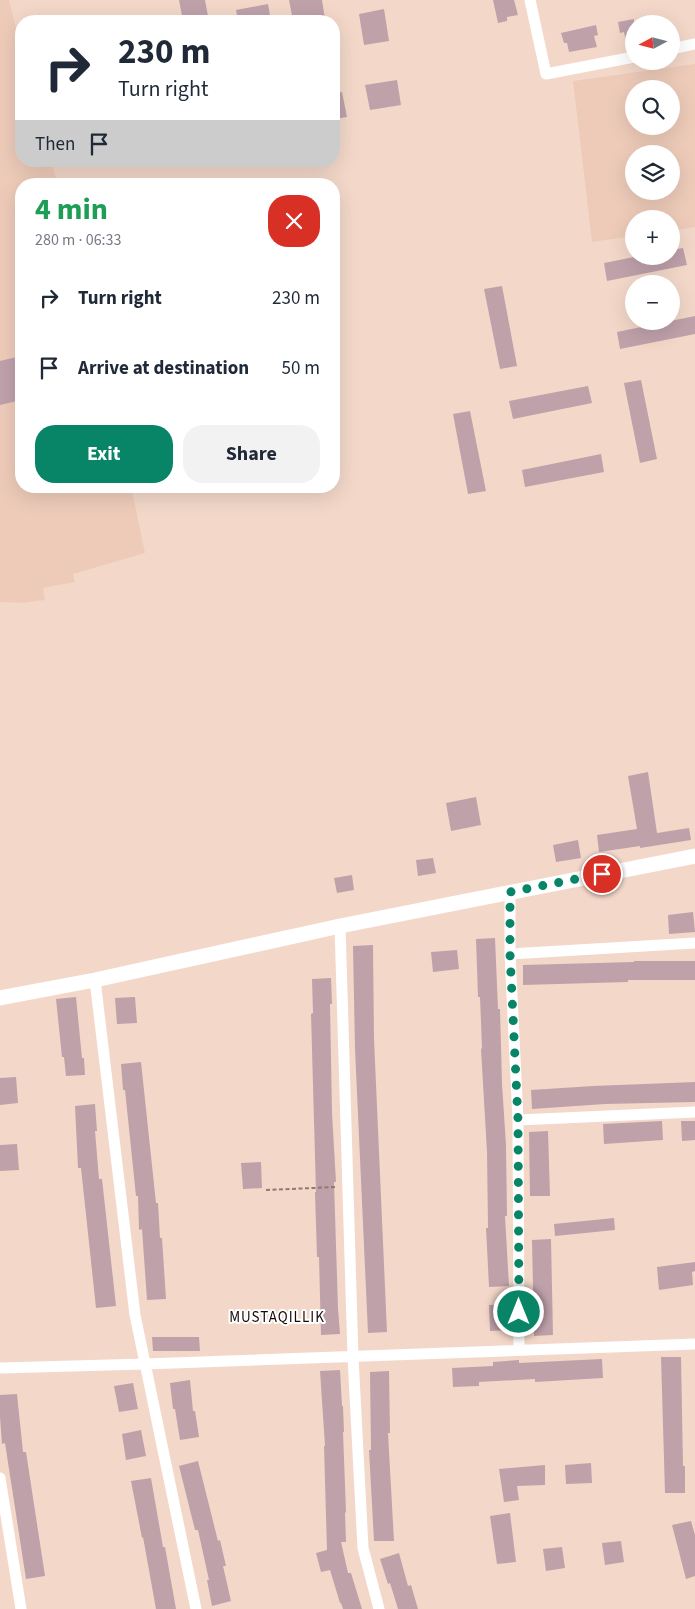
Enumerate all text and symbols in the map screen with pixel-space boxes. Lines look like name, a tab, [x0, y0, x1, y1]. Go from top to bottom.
north arrow	[625, 15, 680, 70]
map controls	[625, 15, 680, 330]
text: 230 m	[118, 27, 210, 77]
icon: right	[35, 35, 100, 100]
text: Turn right	[118, 73, 208, 105]
button: search	[625, 80, 680, 135]
icon: arrive	[85, 130, 113, 158]
text: Then	[35, 131, 75, 158]
button: layers	[625, 145, 680, 200]
text: 4 min	[35, 188, 108, 231]
button: close	[268, 195, 320, 247]
button: +	[625, 210, 680, 265]
text: 280 m · 06:33	[35, 229, 122, 251]
button: −	[625, 275, 680, 330]
icon: right	[35, 284, 63, 312]
text: Turn right	[78, 285, 162, 312]
text: 230 m	[272, 285, 320, 312]
icon: arrive	[35, 354, 63, 382]
text: Arrive at destination	[78, 355, 249, 382]
text: 50 m	[282, 355, 320, 382]
button: Exit	[35, 425, 173, 483]
button: Share	[183, 425, 320, 483]
pin	[581, 853, 623, 895]
icon: arrive	[588, 860, 616, 888]
position arrow	[492, 1285, 544, 1337]
district label: MUSTAQILLIK	[229, 1307, 325, 1328]

